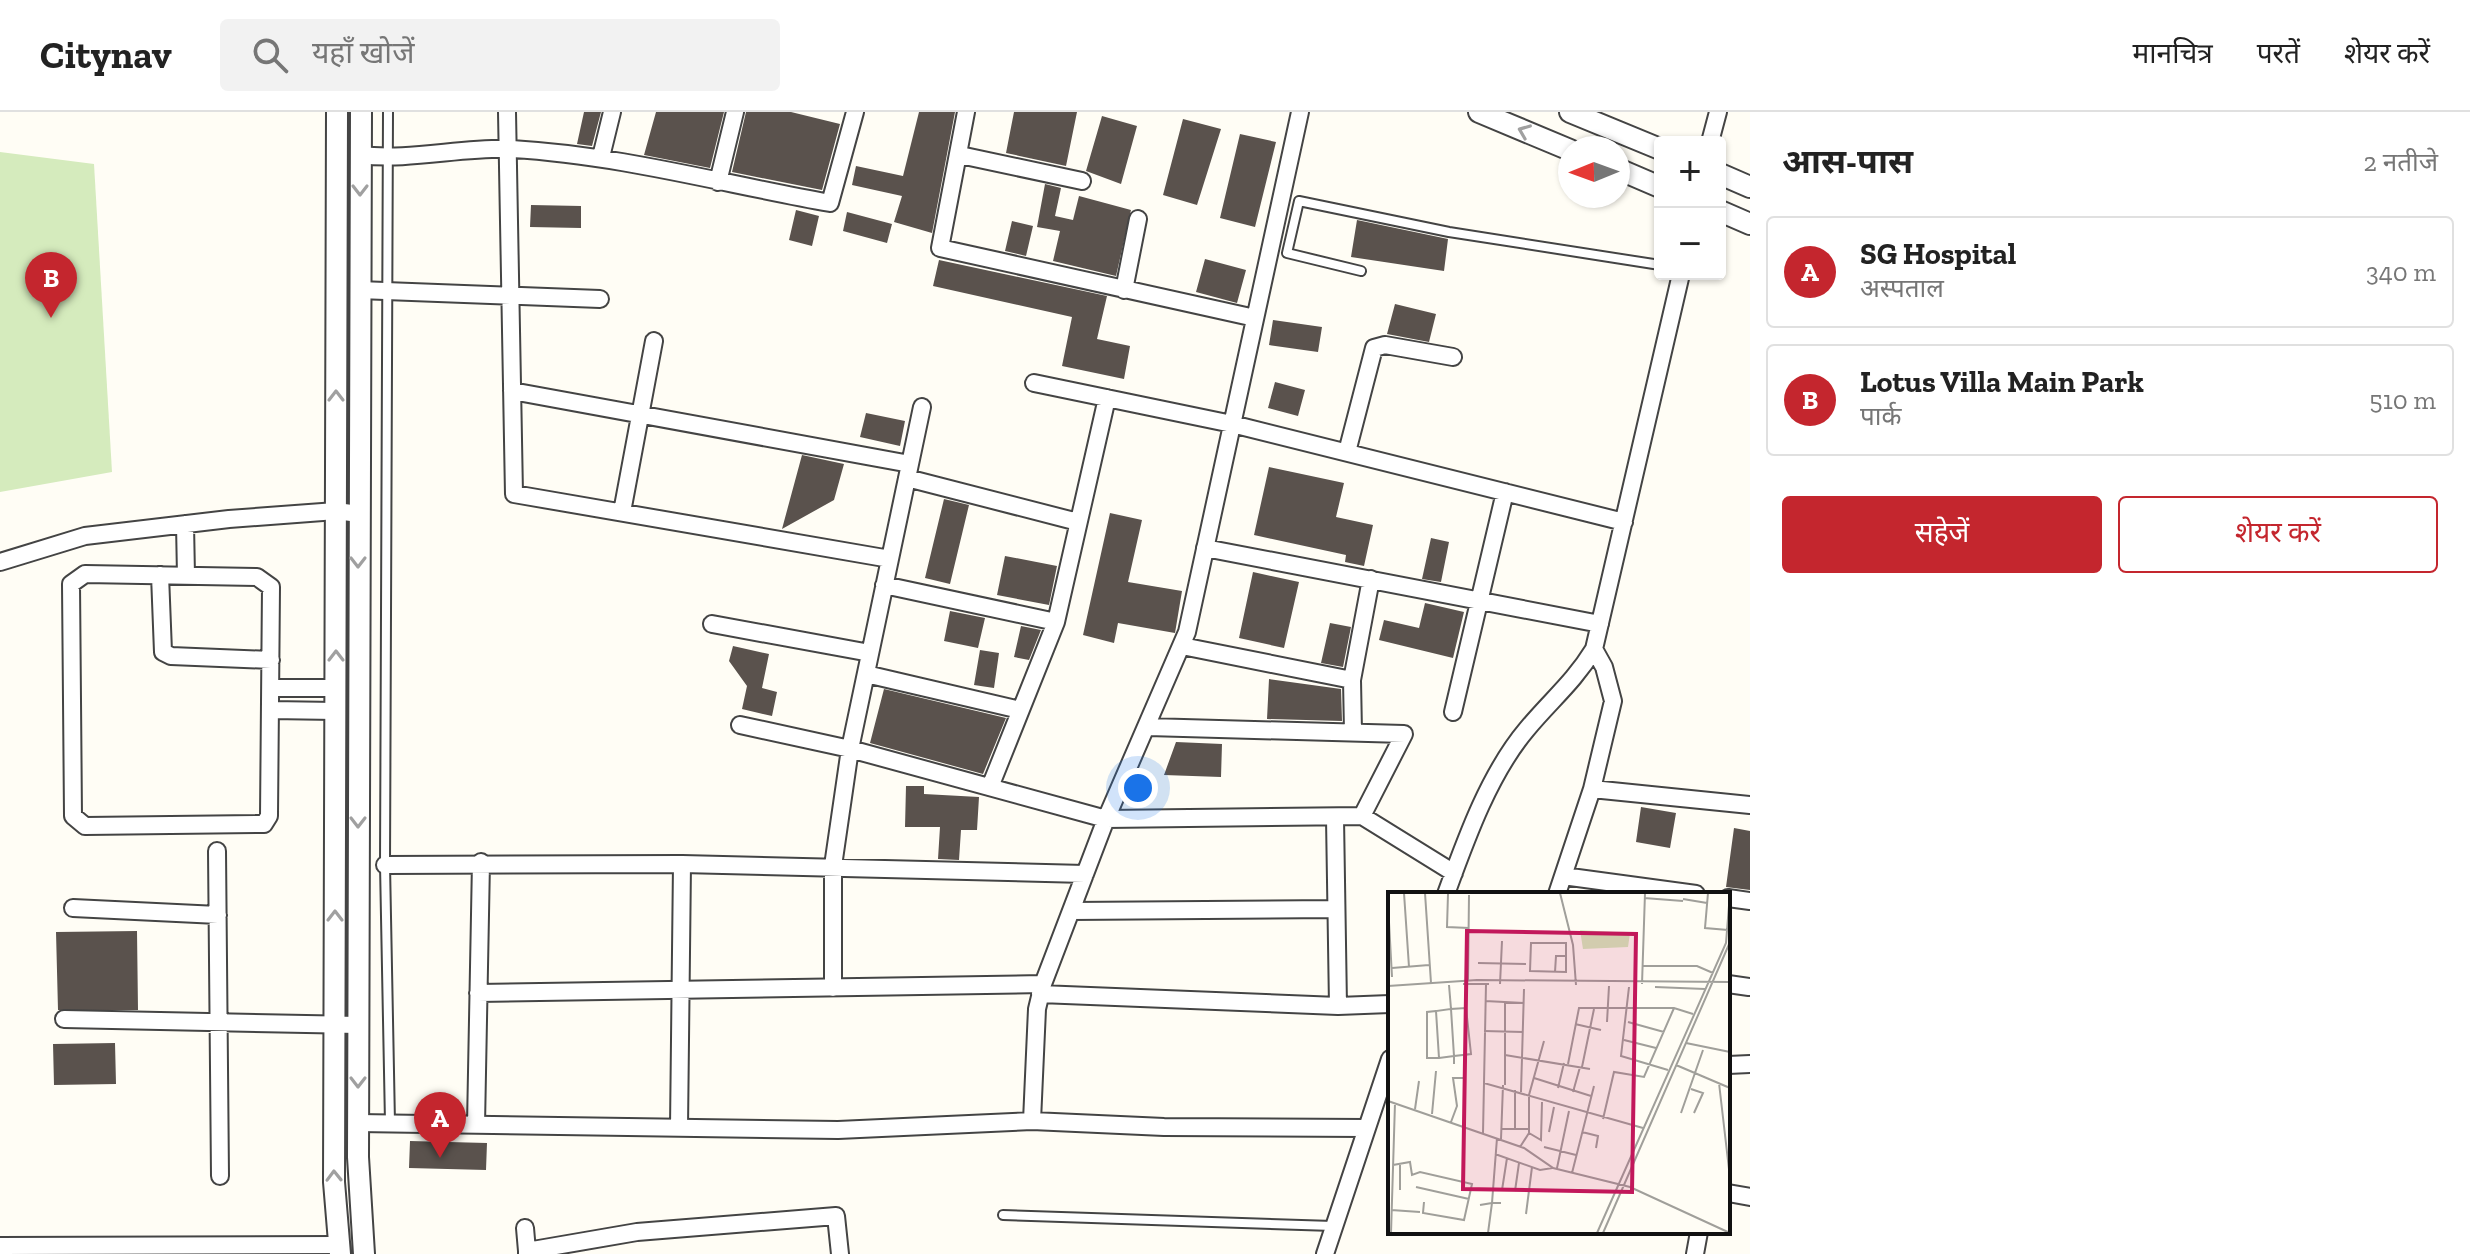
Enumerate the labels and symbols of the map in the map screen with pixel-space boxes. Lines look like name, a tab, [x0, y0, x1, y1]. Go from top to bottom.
one-way arrow	[1518, 124, 1532, 140]
north arrow	[1558, 136, 1630, 208]
one-way arrow	[351, 184, 369, 197]
pin: B	[25, 252, 77, 318]
one-way arrow	[327, 389, 345, 402]
one-way arrow	[349, 556, 367, 569]
one-way arrow	[327, 649, 345, 662]
your location	[1118, 768, 1158, 808]
one-way arrow	[349, 816, 367, 829]
inset map	[1388, 892, 1730, 1234]
one-way arrow	[326, 909, 344, 922]
one-way arrow	[349, 1076, 367, 1089]
pin: A	[414, 1092, 466, 1158]
one-way arrow	[326, 1169, 343, 1182]

